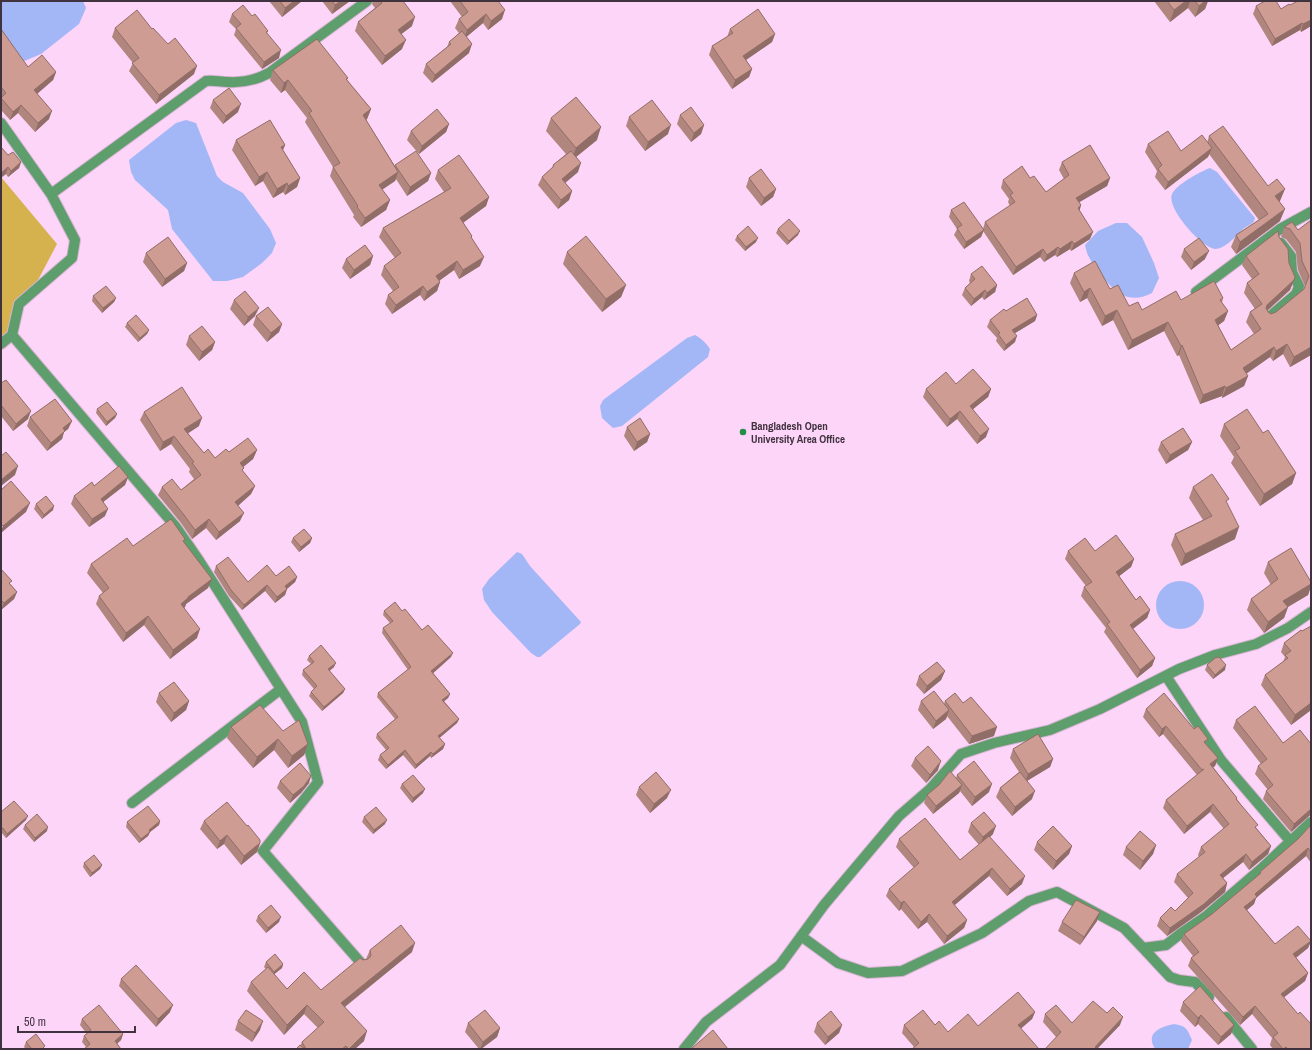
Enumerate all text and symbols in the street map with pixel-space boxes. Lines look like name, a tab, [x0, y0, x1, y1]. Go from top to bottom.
place label: Bangladesh Open University Area Office	[751, 419, 845, 446]
marker: Bangladesh Open University Area Office	[738, 427, 748, 437]
scale bar	[18, 1008, 135, 1034]
text: 50 m	[24, 1014, 46, 1030]

